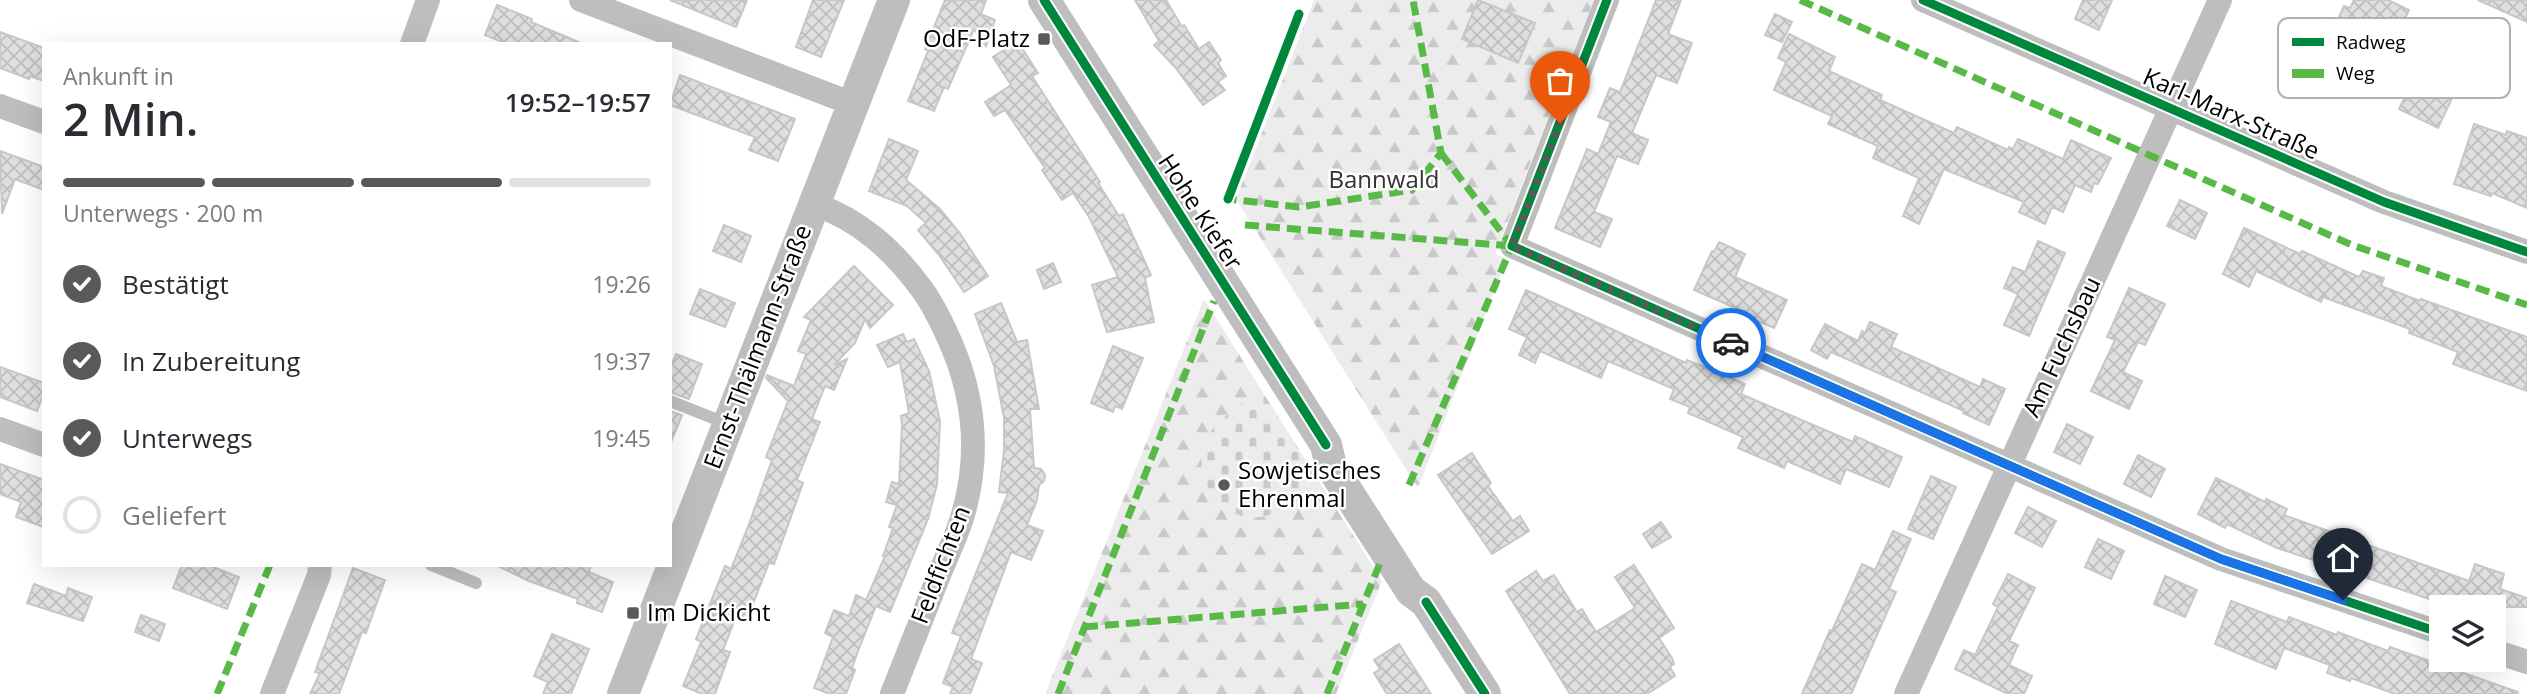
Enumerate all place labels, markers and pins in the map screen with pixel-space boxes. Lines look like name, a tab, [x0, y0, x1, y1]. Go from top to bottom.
place label: OdF-Platz	[923, 21, 1030, 54]
marker: OdF-Platz	[1036, 31, 1052, 47]
pin	[1530, 51, 1590, 123]
place label: Sowjetisches Ehrenmal	[1238, 453, 1381, 514]
marker: Sowjetisches Ehrenmal	[1216, 477, 1232, 493]
pin	[2313, 528, 2373, 600]
place label: Im Dickicht	[647, 595, 771, 628]
marker: Im Dickicht	[625, 605, 641, 621]

